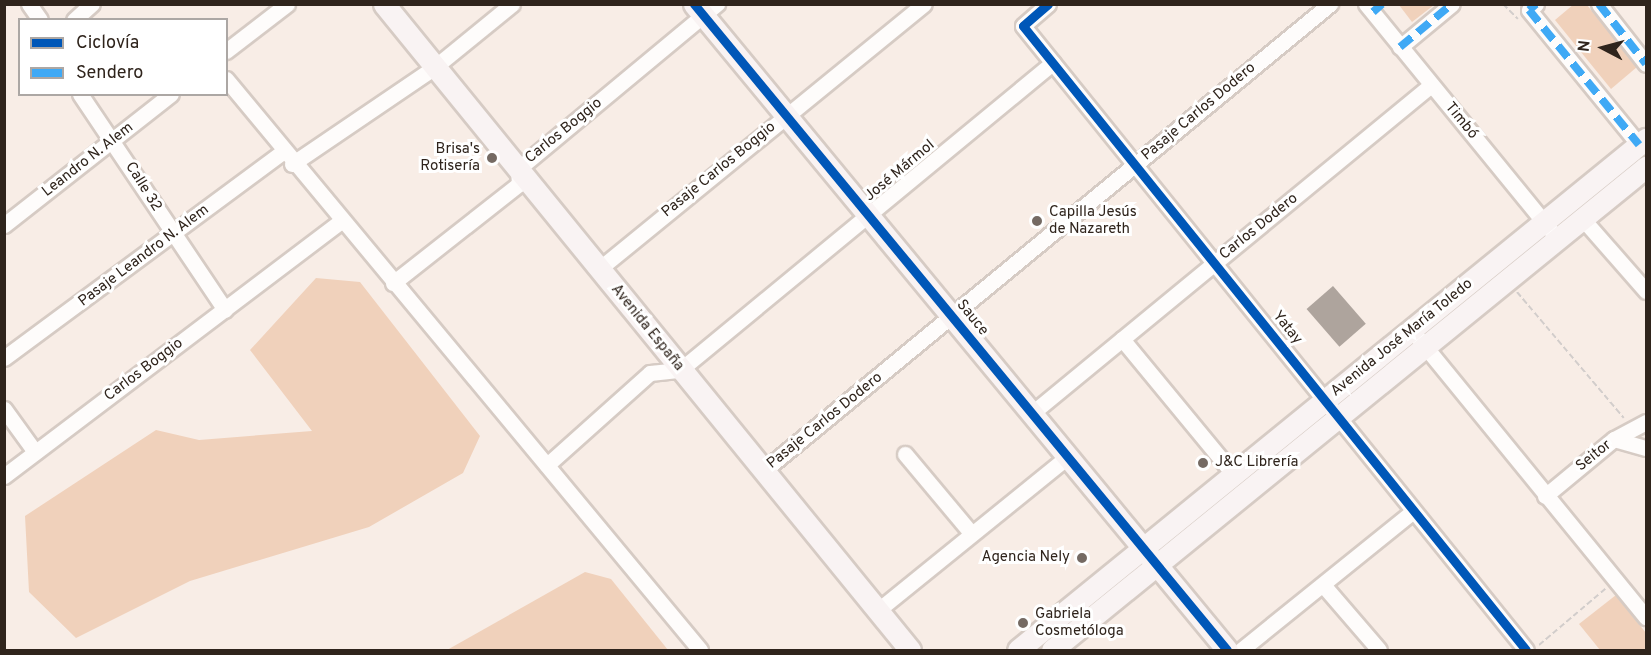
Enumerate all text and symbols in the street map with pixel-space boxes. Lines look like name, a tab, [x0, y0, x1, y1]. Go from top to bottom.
legend	[18, 18, 228, 96]
north arrow	[1573, 18, 1633, 78]
text: Ciclovía	[76, 32, 139, 55]
text: N	[1575, 39, 1596, 53]
street label: Pasaje Carlos Dodero	[1138, 59, 1260, 165]
text: Sendero	[76, 62, 143, 85]
street label: Carlos Boggio	[522, 94, 606, 168]
street label: Timbó	[1441, 99, 1481, 143]
street label: Pasaje Carlos Boggio	[658, 118, 780, 222]
street label: Leandro N. Alem	[39, 119, 137, 201]
street label: José Mármol	[861, 137, 939, 205]
place label: Brisa's Rotisería	[420, 140, 480, 175]
marker: Brisa's Rotisería	[485, 151, 499, 165]
street label: Calle 32	[121, 159, 165, 215]
street label: Carlos Dodero	[1216, 190, 1302, 264]
street label: Pasaje Leandro N. Alem	[75, 201, 213, 311]
place label: Capilla Jesús de Nazareth	[1049, 203, 1137, 238]
marker: Capilla Jesús de Nazareth	[1030, 214, 1044, 228]
street label: Avenida José María Toledo	[1327, 275, 1477, 401]
street label: Avenida España	[607, 281, 687, 375]
street label: Sauce	[952, 296, 992, 340]
street label: Yatay	[1268, 308, 1306, 348]
street label: Carlos Boggio	[101, 335, 187, 405]
street label: Pasaje Carlos Dodero	[764, 369, 886, 473]
street label: Seitor	[1573, 436, 1615, 476]
place label: J&C Librería	[1215, 454, 1298, 472]
marker: J&C Librería	[1196, 456, 1210, 470]
place label: Agencia Nely	[981, 549, 1070, 567]
marker: Agencia Nely	[1075, 551, 1089, 565]
place label: Gabriela Cosmetóloga	[1035, 605, 1124, 640]
marker: Gabriela Cosmetóloga	[1016, 616, 1030, 630]

